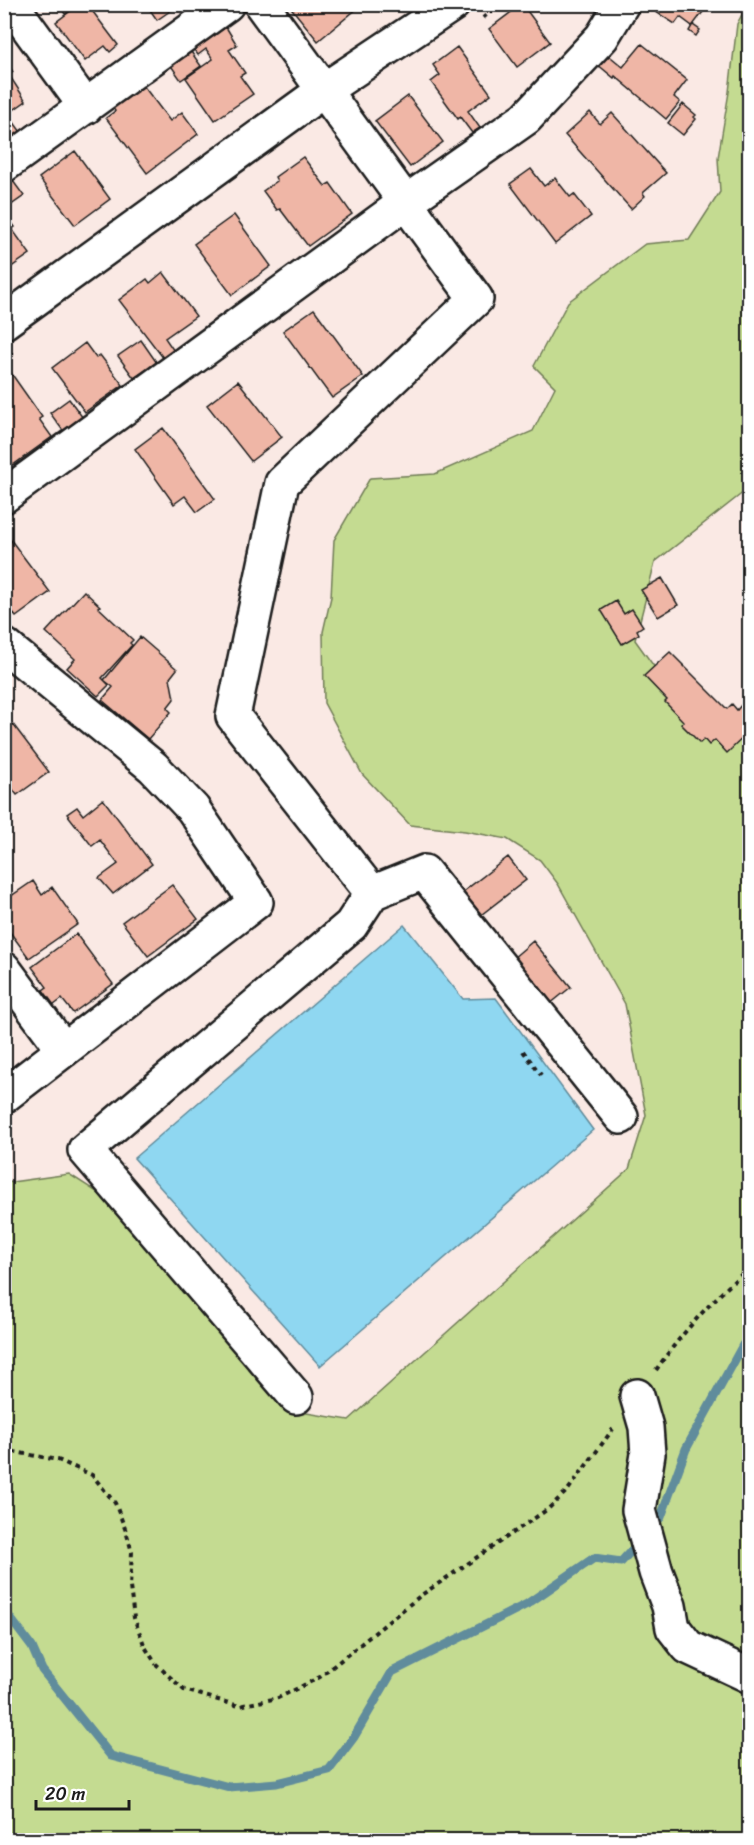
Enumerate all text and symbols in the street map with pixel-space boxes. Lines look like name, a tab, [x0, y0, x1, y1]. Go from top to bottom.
scale bar	[36, 1773, 129, 1811]
text: 20 m	[45, 1778, 85, 1810]

